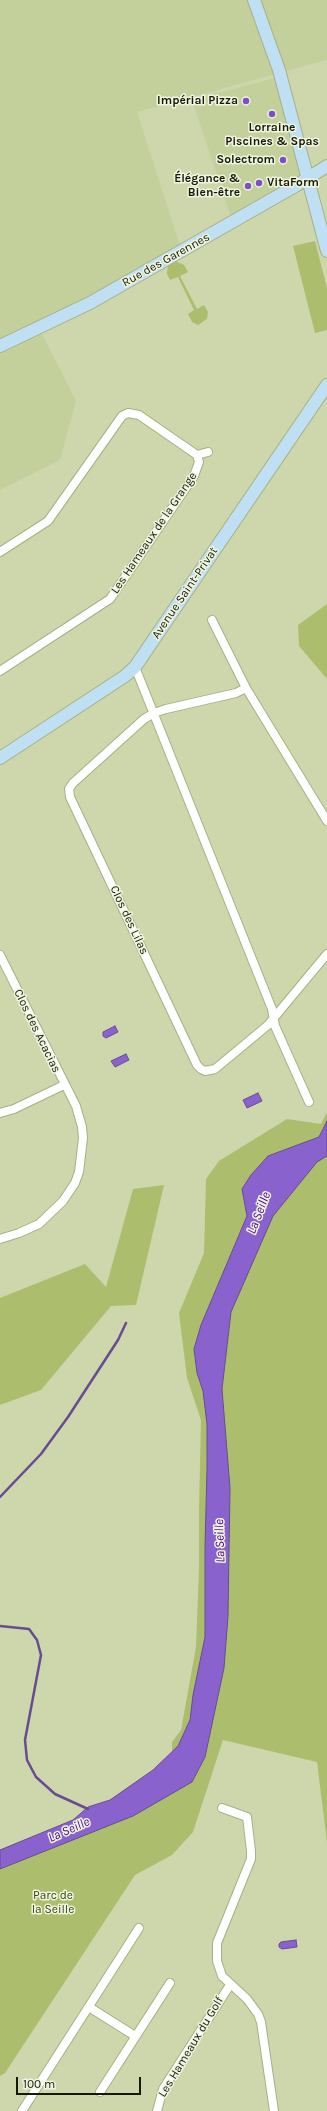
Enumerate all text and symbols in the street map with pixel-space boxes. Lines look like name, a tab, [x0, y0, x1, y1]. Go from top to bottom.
place label: Impérial Pizza	[157, 94, 238, 108]
marker: Impérial Pizza	[241, 96, 251, 106]
marker: Lorraine Piscines & Spas	[267, 109, 277, 119]
place label: Lorraine Piscines & Spas	[225, 121, 319, 149]
place label: Solectrom	[217, 153, 275, 167]
marker: Solectrom	[278, 155, 288, 165]
place label: Élégance & Bien-être	[174, 172, 240, 200]
place label: VitaForm	[267, 176, 319, 190]
marker: VitaForm	[254, 178, 264, 188]
marker: Élégance & Bien-être	[243, 181, 253, 191]
street label: Rue des Garennes	[120, 230, 212, 290]
street label: Les Hameaux de la Grange	[108, 469, 200, 597]
street label: Avenue Saint-Privat	[149, 544, 221, 642]
street label: Clos des Lilas	[107, 883, 151, 957]
street label: Clos des Acacias	[11, 987, 63, 1075]
water label: La Seille	[244, 1190, 274, 1236]
water label: La Seille	[211, 1519, 229, 1563]
water label: La Seille	[46, 1814, 92, 1846]
park label: Parc de la Seille	[32, 1889, 74, 1917]
street label: Les Hameaux du Golf	[155, 1994, 227, 2100]
scale bar	[18, 2069, 143, 2095]
text: 100 m	[23, 2077, 55, 2091]

